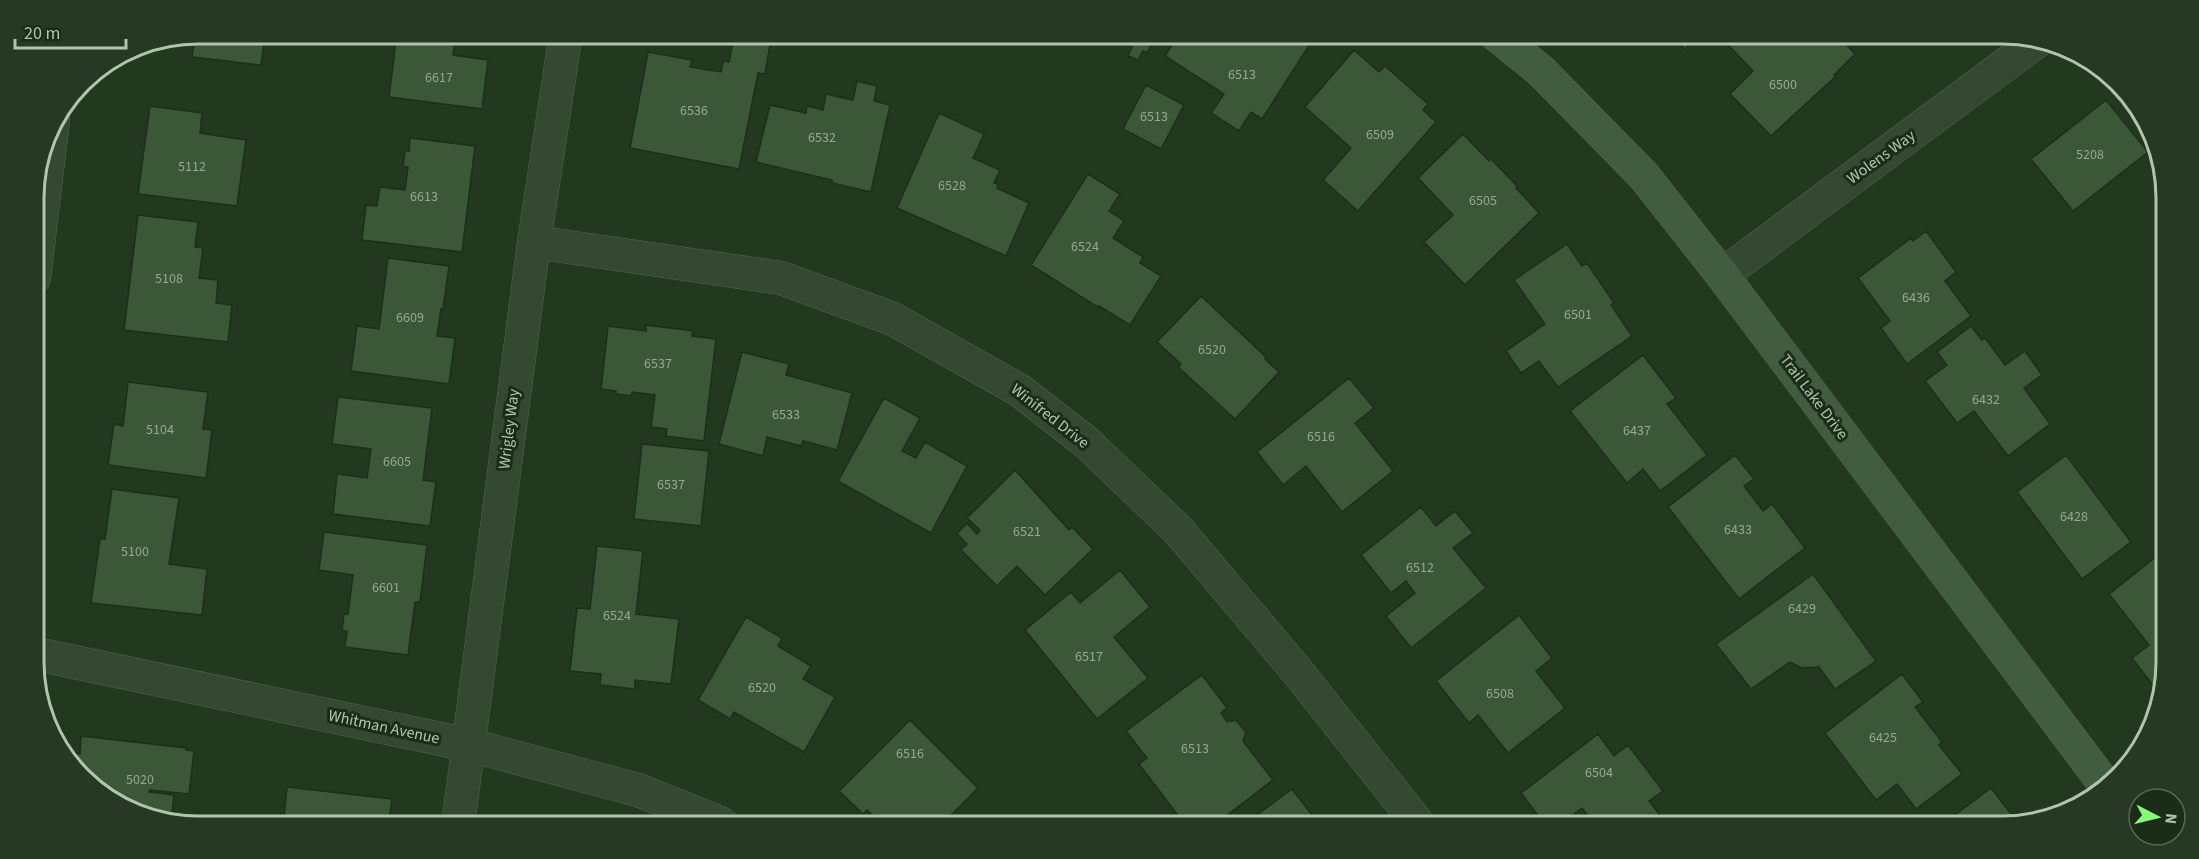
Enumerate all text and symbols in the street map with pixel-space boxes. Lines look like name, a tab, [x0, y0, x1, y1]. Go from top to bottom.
scale bar	[15, 12, 126, 50]
text: 20 m	[24, 21, 60, 46]
house number: 6513	[1228, 65, 1256, 85]
house number: 6617	[425, 68, 453, 88]
house number: 6500	[1769, 75, 1797, 95]
house number: 6536	[680, 101, 708, 121]
house number: 6513	[1140, 107, 1168, 127]
street label: Wolens Way	[1842, 124, 1920, 189]
house number: 6509	[1366, 125, 1394, 145]
house number: 6532	[808, 128, 836, 148]
house number: 5208	[2076, 145, 2104, 165]
house number: 5112	[178, 157, 206, 177]
house number: 6528	[938, 176, 966, 196]
house number: 6613	[410, 187, 438, 207]
house number: 6505	[1469, 191, 1497, 211]
house number: 6524	[1071, 237, 1099, 257]
house number: 5108	[155, 269, 183, 289]
house number: 6436	[1902, 288, 1930, 308]
house number: 6501	[1564, 305, 1592, 325]
house number: 6609	[396, 308, 424, 328]
house number: 6520	[1198, 340, 1226, 360]
street label: Trail Lake Drive	[1775, 350, 1853, 444]
house number: 6537	[644, 354, 672, 374]
street label: Winifred Drive	[1006, 378, 1094, 454]
street label: Wrigley Way	[493, 387, 525, 470]
house number: 6432	[1972, 390, 2000, 410]
house number: 6533	[772, 405, 800, 425]
house number: 5104	[146, 420, 174, 440]
house number: 6437	[1623, 421, 1651, 441]
house number: 6516	[1307, 427, 1335, 447]
house number: 6605	[383, 452, 411, 472]
house number: 6537	[657, 475, 685, 495]
house number: 6428	[2060, 507, 2088, 527]
house number: 6433	[1724, 520, 1752, 540]
house number: 6521	[1013, 522, 1041, 542]
house number: 5100	[121, 542, 149, 562]
house number: 6512	[1406, 558, 1434, 578]
house number: 6601	[372, 578, 400, 598]
house number: 6429	[1788, 599, 1816, 619]
house number: 6524	[603, 606, 631, 626]
house number: 6517	[1075, 647, 1103, 667]
house number: 6520	[748, 678, 776, 698]
house number: 6508	[1486, 684, 1514, 704]
street label: Whitman Avenue	[326, 704, 442, 750]
house number: 6425	[1869, 728, 1897, 748]
house number: 6513	[1181, 739, 1209, 759]
house number: 6516	[896, 744, 924, 764]
house number: 6504	[1585, 763, 1613, 783]
house number: 5020	[126, 770, 154, 790]
north arrow	[2127, 787, 2187, 847]
text: N	[2159, 812, 2182, 825]

